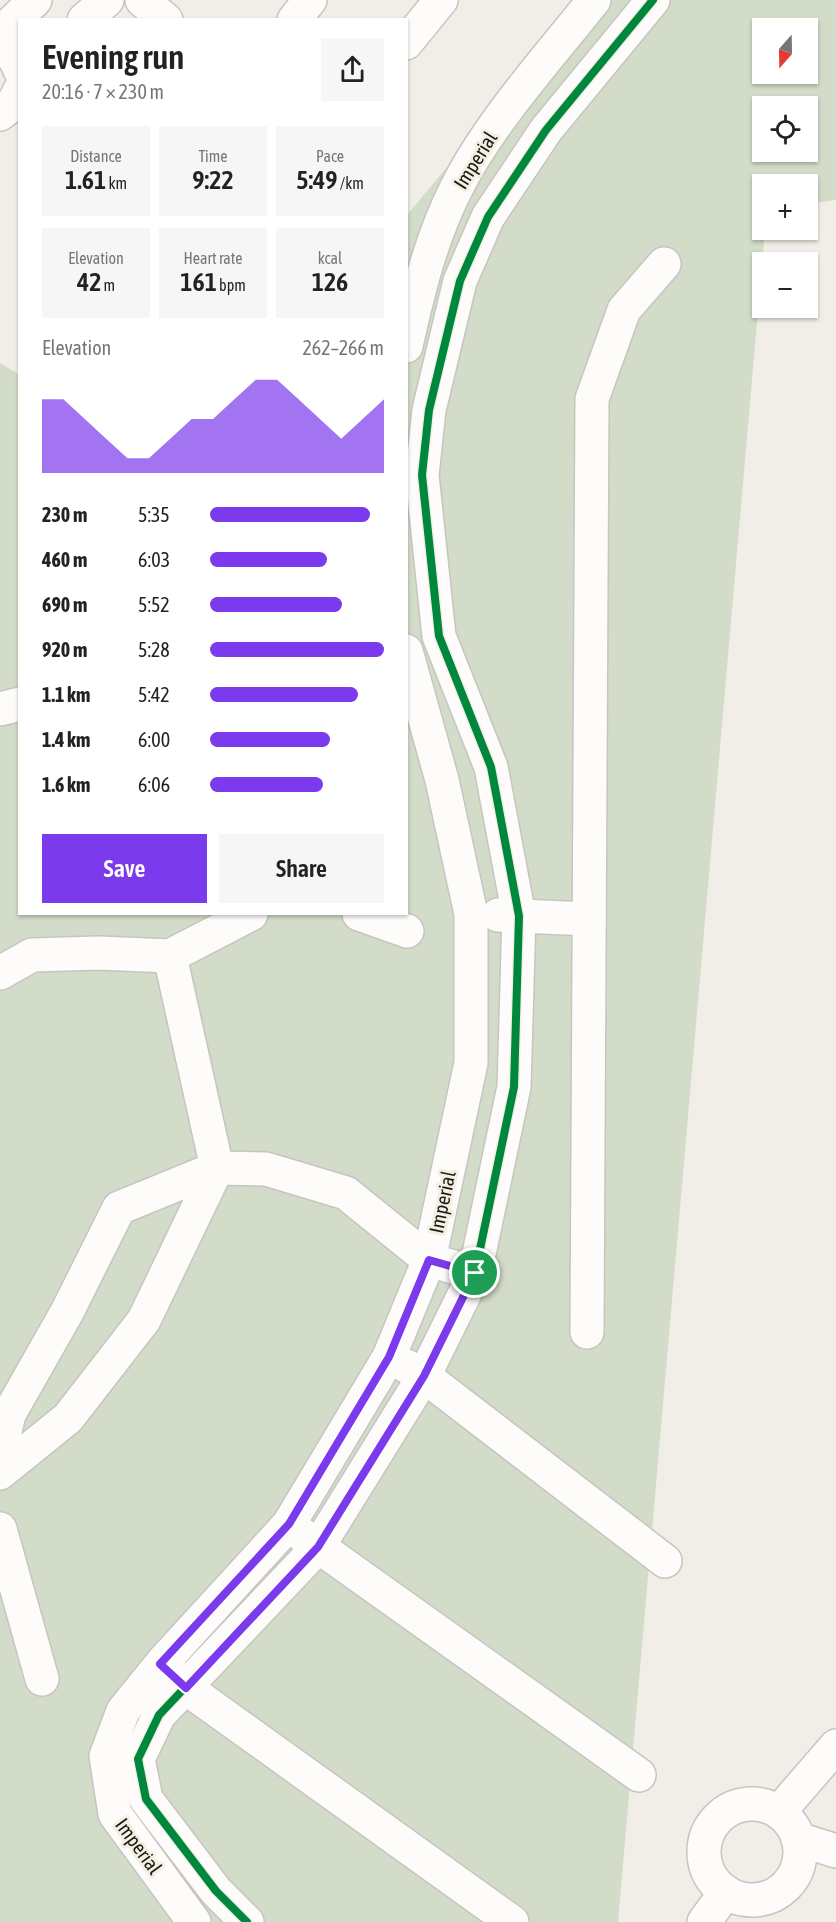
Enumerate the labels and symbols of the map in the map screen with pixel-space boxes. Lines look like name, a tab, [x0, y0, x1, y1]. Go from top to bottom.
north arrow	[752, 18, 818, 84]
street label: Imperial	[449, 127, 502, 193]
street label: Imperial	[424, 1168, 460, 1235]
pin	[449, 1247, 500, 1298]
street label: Imperial	[111, 1814, 167, 1879]

